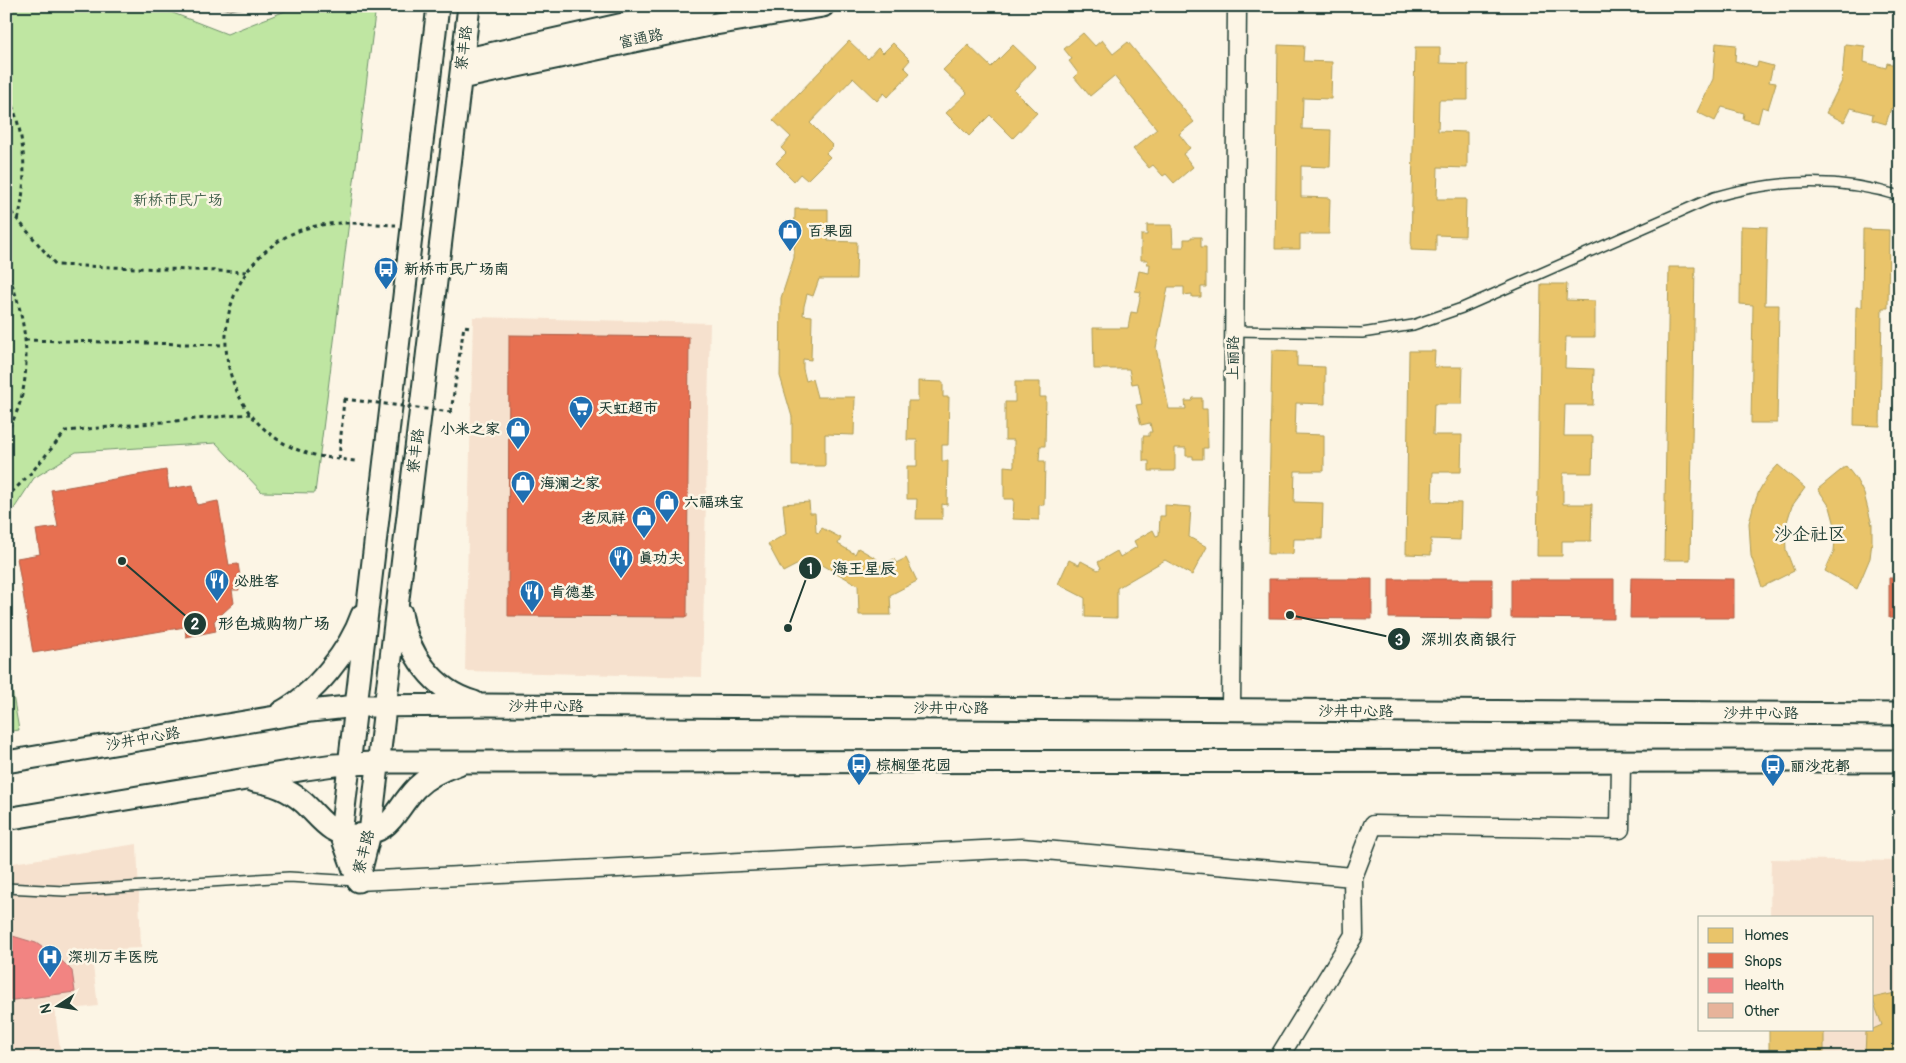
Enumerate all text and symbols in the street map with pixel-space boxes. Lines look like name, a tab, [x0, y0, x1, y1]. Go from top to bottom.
street label: 寮丰路	[452, 25, 476, 71]
street label: 富通路	[617, 25, 665, 53]
park label: 新桥市民广场	[133, 191, 223, 210]
shop icon: 百果园	[777, 218, 803, 252]
place label: 百果园	[808, 222, 853, 241]
bus stop icon: 新桥市民广场南	[373, 256, 399, 290]
place label: 新桥市民广场南	[404, 260, 509, 279]
street label: 上丽路	[1224, 335, 1243, 381]
supermarket icon: 天虹超市	[568, 395, 594, 429]
place label: 天虹超市	[598, 399, 658, 418]
shop icon: 小米之家	[505, 416, 531, 450]
place label: 小米之家	[440, 420, 500, 439]
street label: 寮丰路	[404, 428, 428, 474]
shop icon: 海澜之家	[510, 470, 536, 504]
place label: 海澜之家	[540, 474, 600, 493]
shop icon: 六福珠宝	[654, 489, 680, 523]
place label: 六福珠宝	[684, 493, 744, 512]
shop icon: 老凤祥	[631, 505, 657, 539]
place label: 老凤祥	[581, 509, 626, 528]
district label: 沙企社区	[1774, 523, 1846, 546]
restaurant icon: 真功夫	[608, 545, 634, 579]
place label: 真功夫	[638, 549, 683, 568]
callout: 海王星辰	[797, 553, 906, 584]
text: 海王星辰	[832, 559, 897, 579]
text: 1	[807, 560, 813, 579]
restaurant icon: 必胜客	[204, 568, 230, 602]
place label: 必胜客	[234, 572, 279, 591]
restaurant icon: 肯德基	[519, 579, 545, 613]
place label: 肯德基	[550, 583, 595, 602]
callout: 形色城购物广场	[183, 608, 340, 639]
text: 形色城购物广场	[218, 614, 330, 634]
text: 2	[191, 615, 199, 634]
callout: 深圳农商银行	[1386, 624, 1527, 655]
text: 深圳农商银行	[1421, 630, 1517, 650]
text: 3	[1395, 631, 1403, 650]
street label: 沙井中心路	[508, 697, 584, 716]
street label: 沙井中心路	[913, 699, 989, 718]
street label: 沙井中心路	[1318, 702, 1394, 721]
street label: 沙井中心路	[1723, 704, 1799, 723]
street label: 沙井中心路	[104, 723, 182, 755]
bus stop icon: 棕榈堡花园	[846, 752, 872, 786]
bus stop icon: 丽沙花都	[1760, 753, 1786, 787]
place label: 棕榈堡花园	[876, 756, 951, 775]
place label: 丽沙花都	[1790, 757, 1850, 776]
street label: 寮丰路	[349, 828, 379, 876]
legend	[1698, 916, 1874, 1030]
text: Homes	[1744, 926, 1789, 945]
hospital icon: 深圳万丰医院	[37, 944, 63, 978]
place label: 深圳万丰医院	[68, 948, 158, 967]
text: Shops	[1744, 952, 1782, 971]
text: Health	[1744, 976, 1784, 995]
north arrow	[32, 980, 82, 1030]
text: N	[36, 1002, 55, 1015]
text: Other	[1744, 1002, 1780, 1021]

